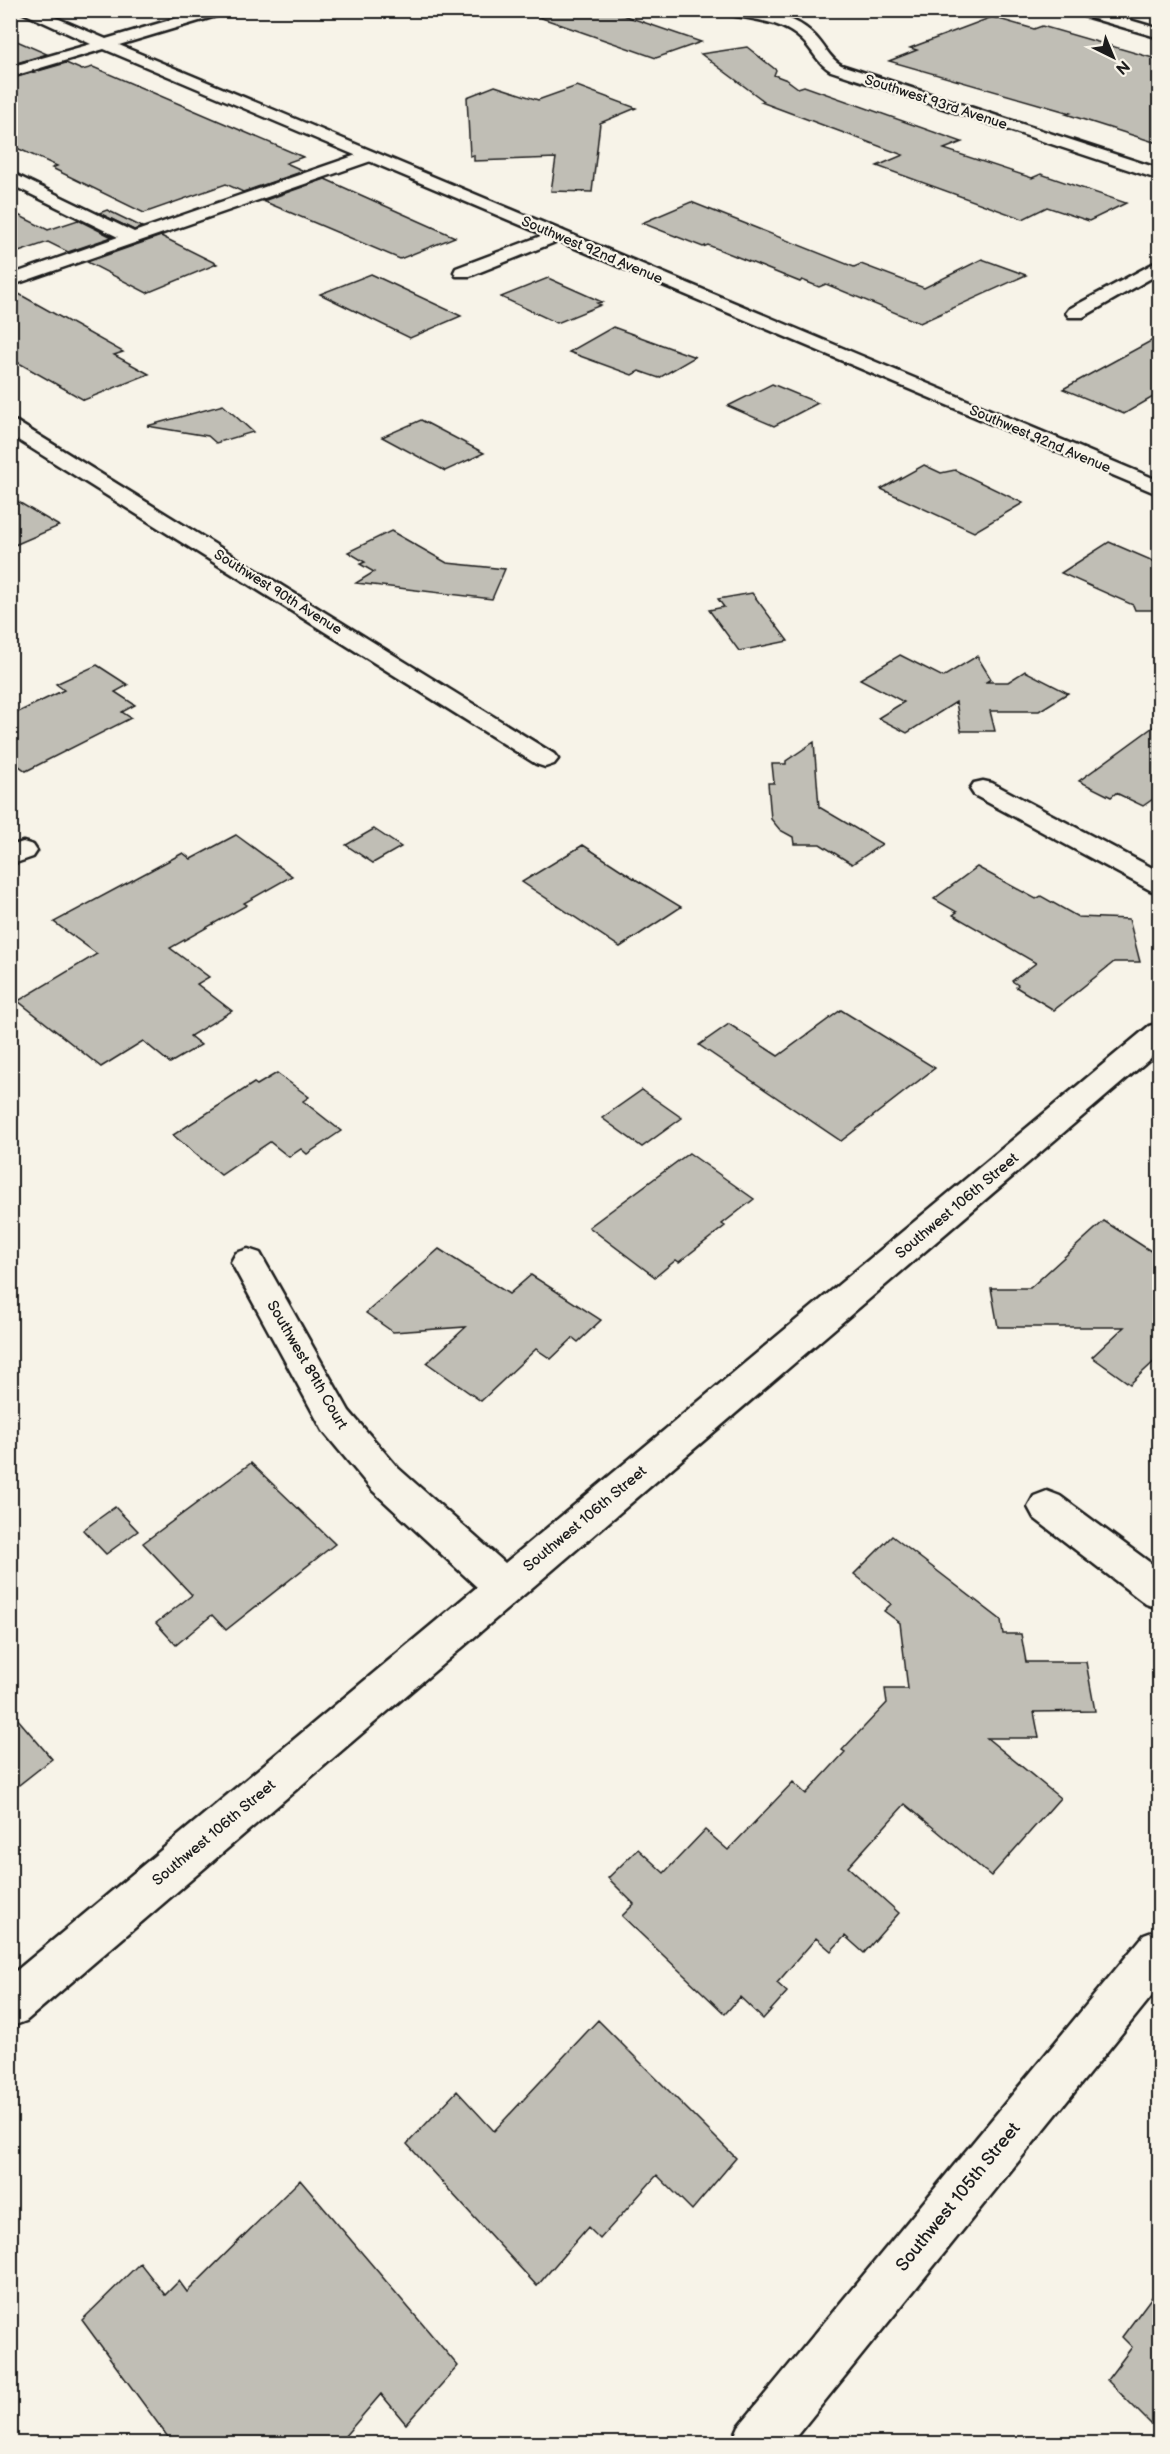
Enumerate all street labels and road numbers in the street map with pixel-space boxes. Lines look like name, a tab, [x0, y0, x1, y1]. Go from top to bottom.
street label: Southwest 93rd Avenue	[863, 71, 1009, 133]
street label: Southwest 92nd Avenue	[519, 213, 665, 287]
street label: Southwest 92nd Avenue	[967, 402, 1113, 476]
street label: Southwest 90th Avenue	[211, 546, 345, 638]
street label: Southwest 106th Street	[891, 1149, 1023, 1263]
street label: Southwest 89th Court	[262, 1297, 352, 1433]
street label: Southwest 106th Street	[519, 1462, 651, 1576]
street label: Southwest 106th Street	[148, 1776, 280, 1890]
street label: Southwest 105th Street	[891, 2118, 1025, 2276]

